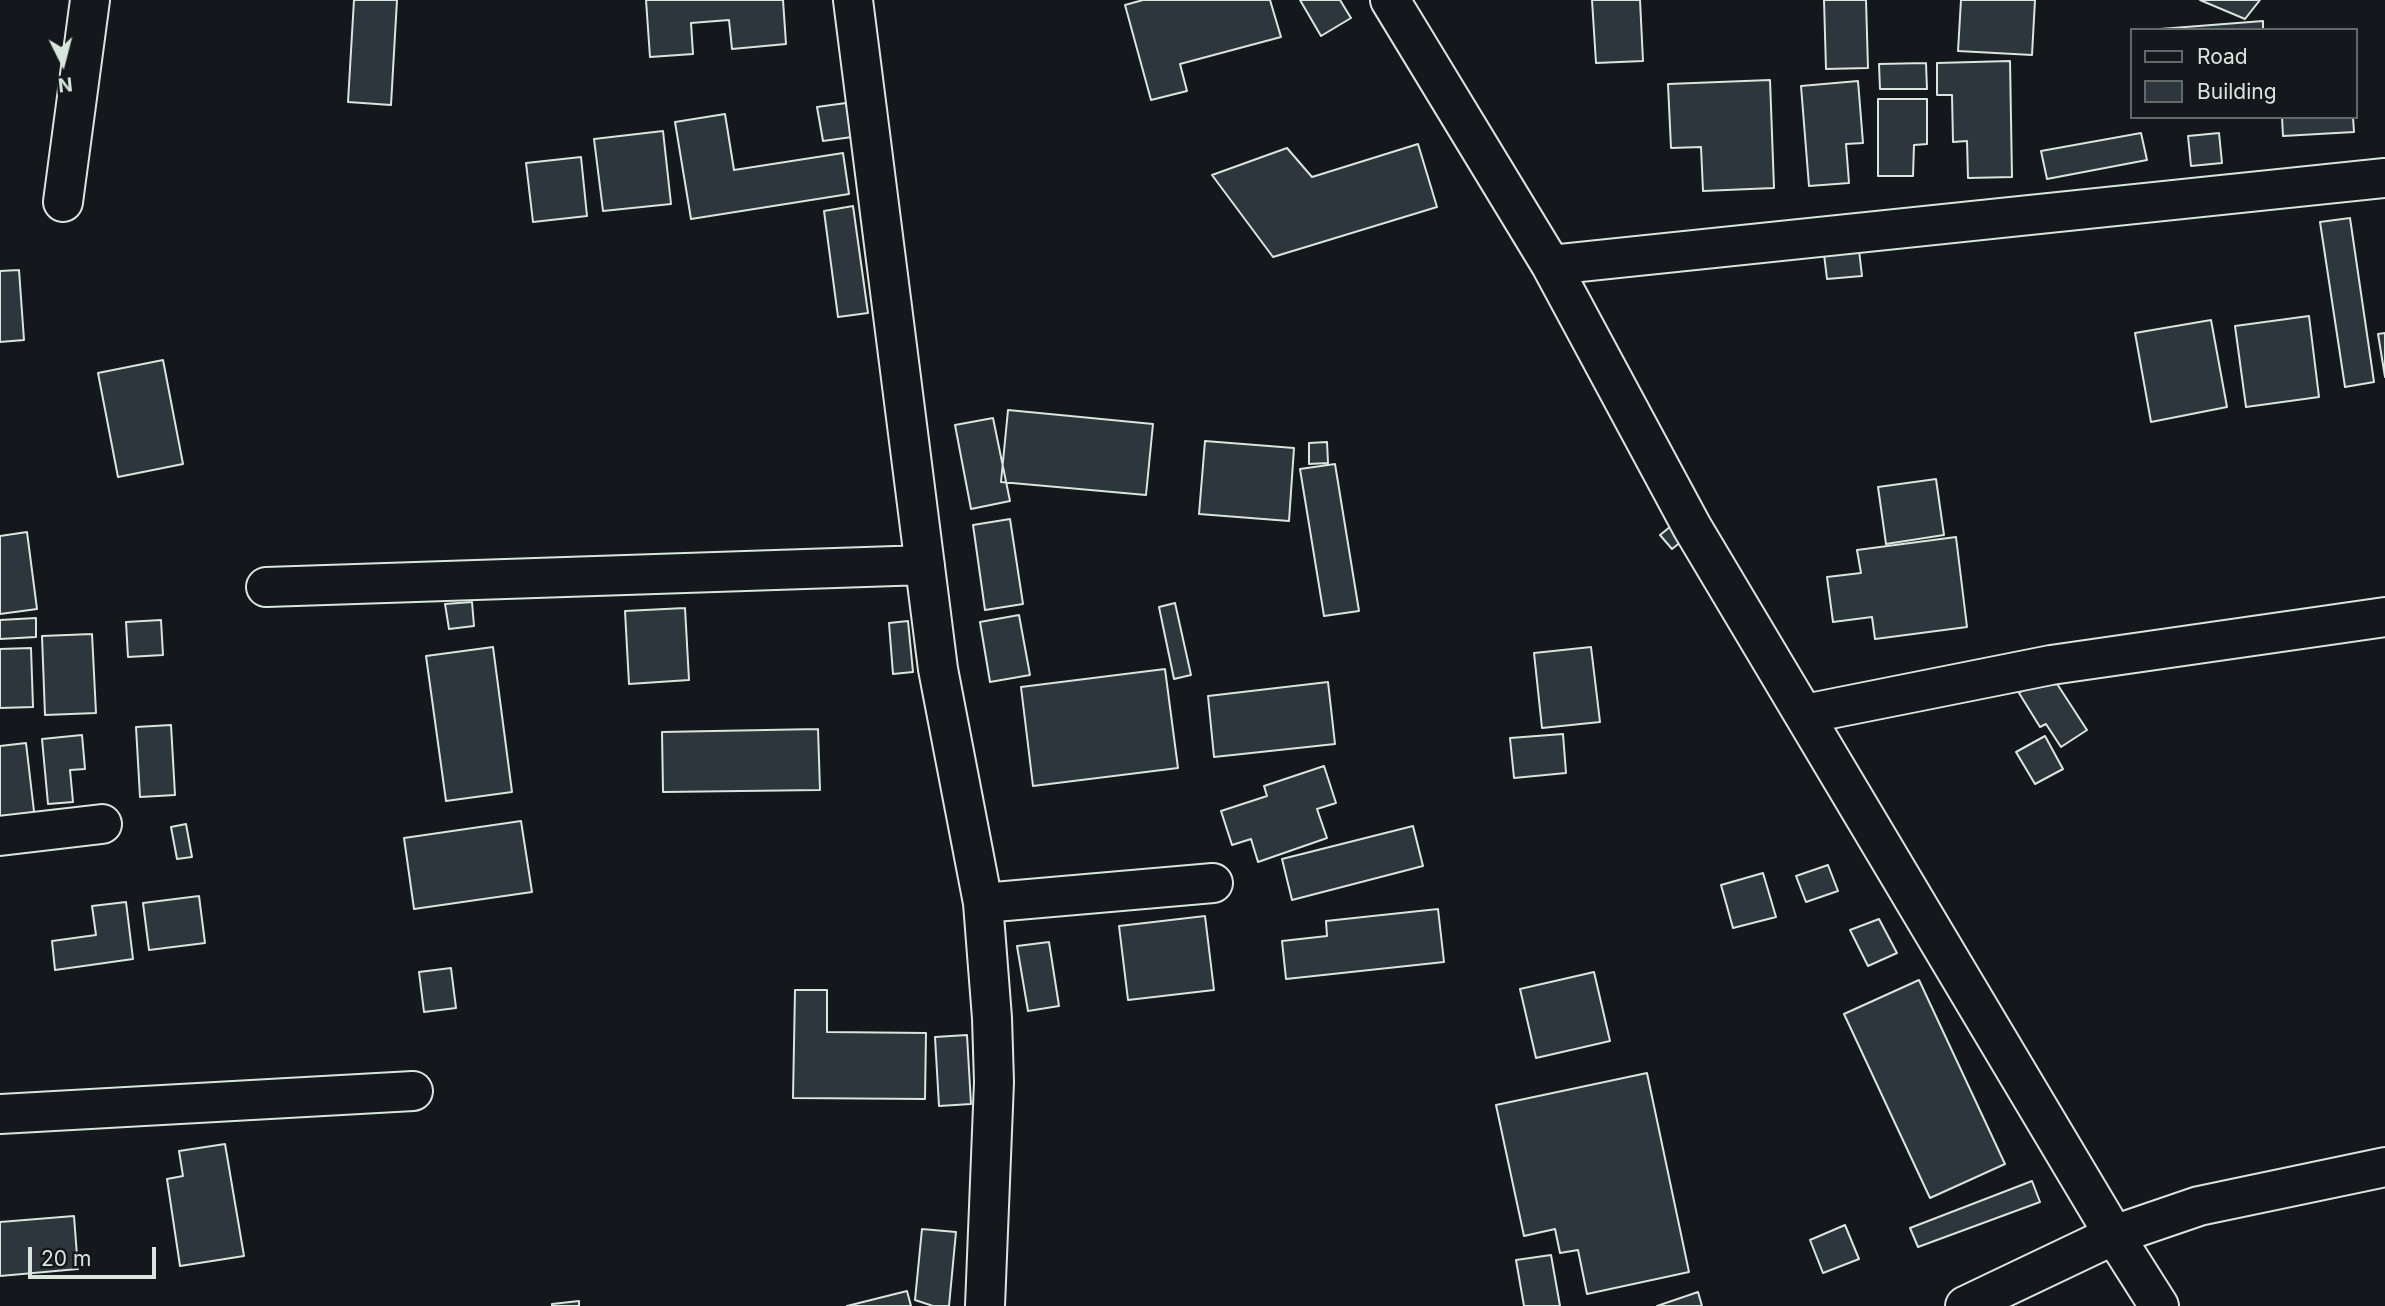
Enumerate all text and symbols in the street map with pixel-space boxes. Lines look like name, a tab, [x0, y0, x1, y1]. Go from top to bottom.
north arrow	[28, 28, 98, 98]
legend	[2130, 28, 2357, 119]
text: Road	[2197, 44, 2248, 69]
text: N	[57, 72, 74, 97]
text: Building	[2197, 79, 2277, 104]
scale bar	[32, 1232, 159, 1276]
text: 20 m	[41, 1246, 91, 1271]

